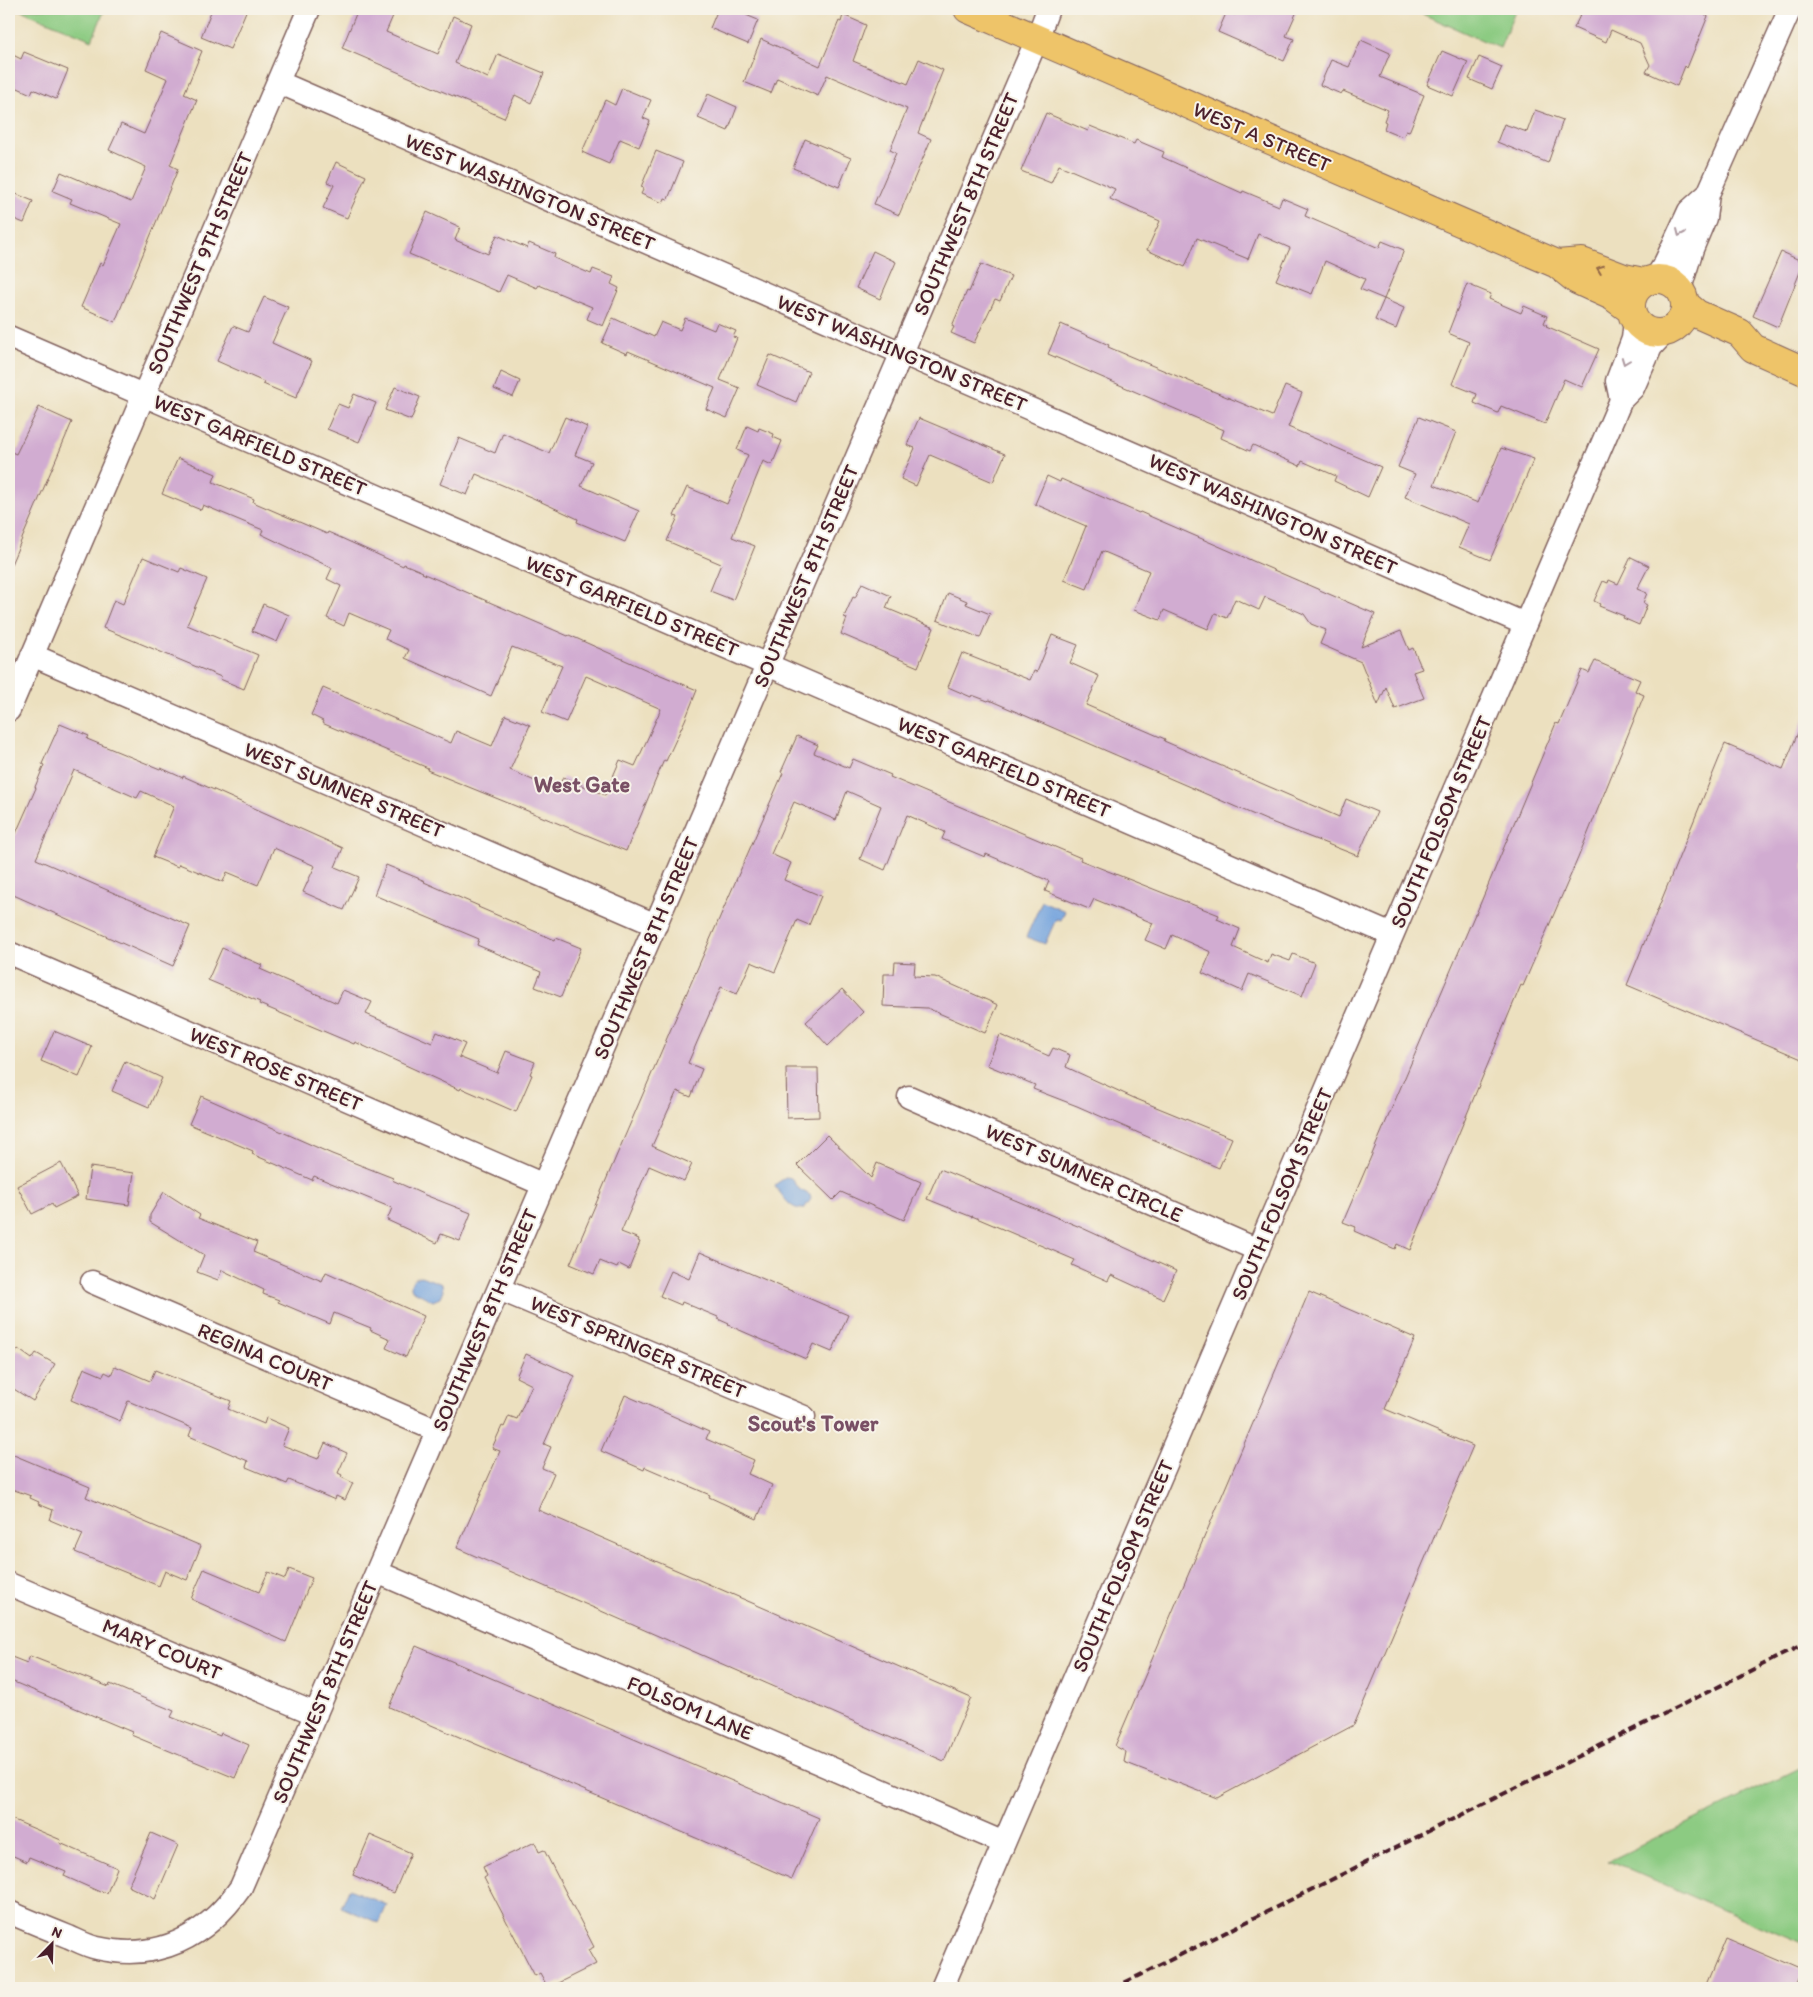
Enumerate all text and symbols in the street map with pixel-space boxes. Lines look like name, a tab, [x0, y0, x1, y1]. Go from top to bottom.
street label: SOUTHWEST 8TH STREET	[907, 89, 1024, 319]
street label: WEST A STREET	[1189, 96, 1335, 177]
street label: WEST WASHINGTON STREET	[401, 127, 659, 256]
street label: SOUTHWEST 9TH STREET	[141, 148, 258, 378]
one-way arrow	[1675, 228, 1686, 237]
one-way arrow	[1597, 265, 1605, 275]
street label: WEST WASHINGTON STREET	[773, 288, 1031, 417]
one-way arrow	[1621, 356, 1631, 364]
street label: WEST GARFIELD STREET	[150, 388, 371, 501]
street label: WEST WASHINGTON STREET	[1145, 447, 1402, 580]
street label: SOUTHWEST 8TH STREET	[747, 461, 864, 691]
street label: WEST GARFIELD STREET	[522, 549, 743, 662]
street label: WEST GARFIELD STREET	[894, 710, 1115, 823]
street label: SOUTH FOLSOM STREET	[1384, 712, 1497, 932]
street label: WEST SUMNER STREET	[240, 736, 448, 843]
district label: West Gate	[534, 771, 631, 798]
street label: SOUTHWEST 8TH STREET	[587, 833, 704, 1063]
street label: WEST ROSE STREET	[186, 1021, 367, 1116]
street label: SOUTH FOLSOM STREET	[1225, 1084, 1338, 1304]
street label: WEST SUMNER CIRCLE	[981, 1118, 1187, 1228]
street label: SOUTHWEST 8TH STREET	[426, 1205, 543, 1435]
street label: WEST SPRINGER STREET	[527, 1290, 750, 1403]
street label: REGINA COURT	[194, 1317, 337, 1396]
district label: Scout's Tower	[748, 1410, 879, 1437]
street label: SOUTH FOLSOM STREET	[1066, 1456, 1179, 1676]
street label: SOUTHWEST 8TH STREET	[266, 1577, 383, 1807]
street label: MARY COURT	[99, 1612, 226, 1685]
street label: FOLSOM LANE	[623, 1670, 757, 1745]
north arrow	[28, 1920, 78, 1970]
text: N	[49, 1923, 65, 1942]

